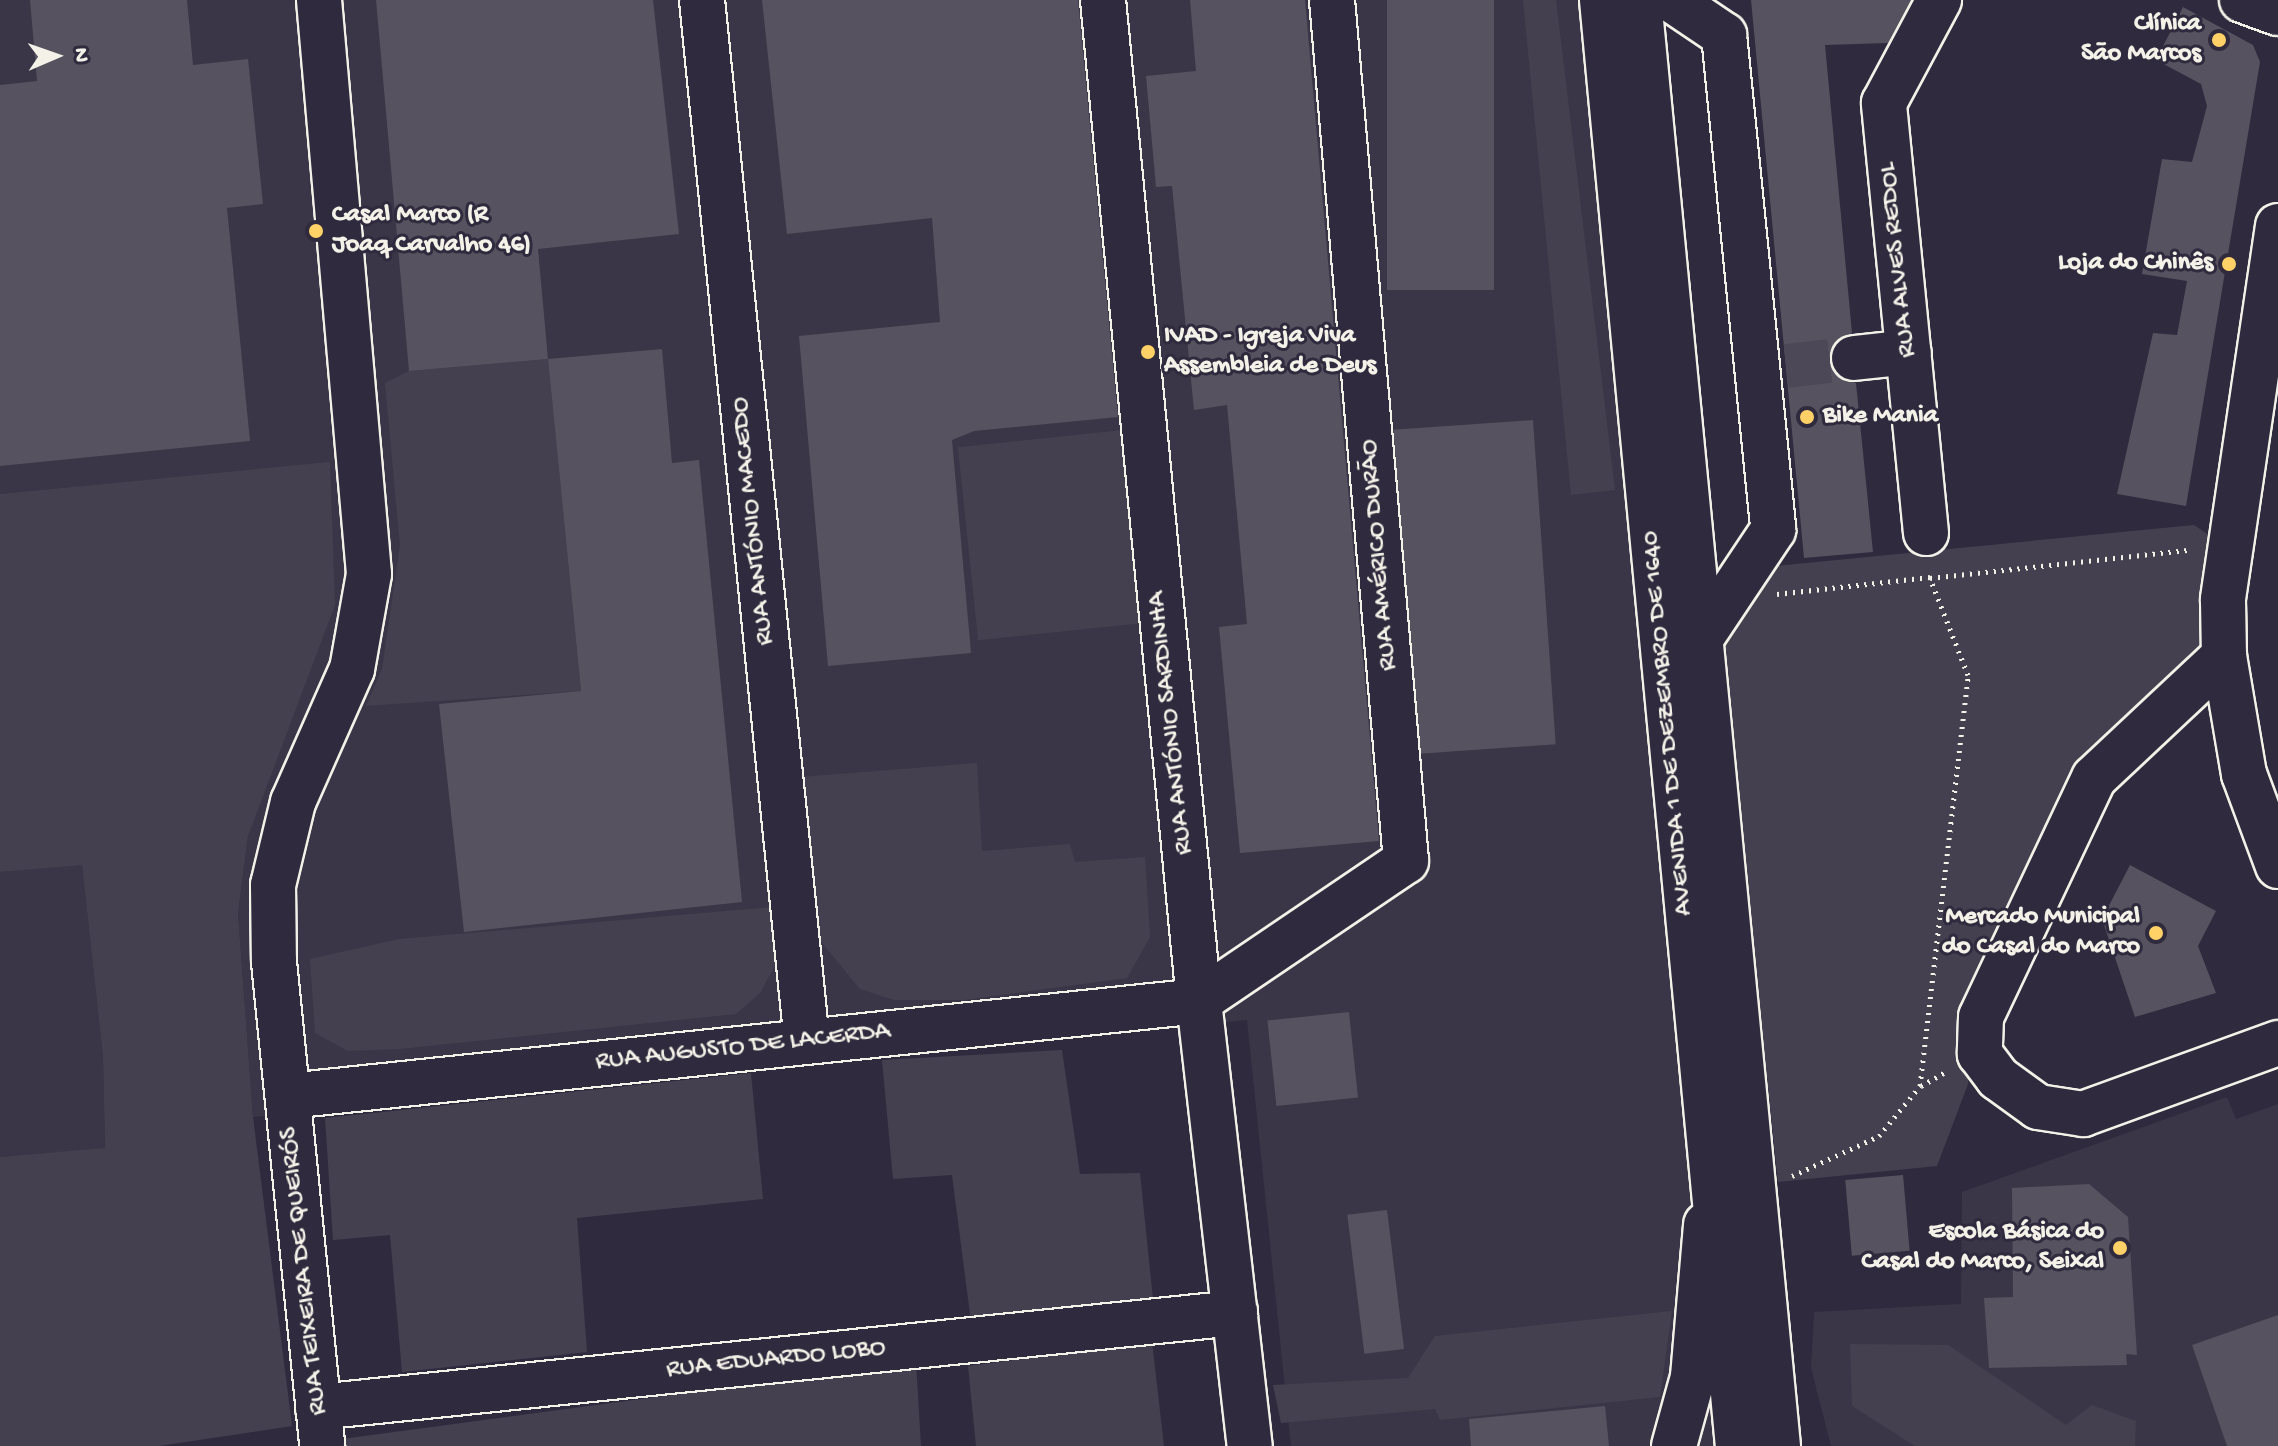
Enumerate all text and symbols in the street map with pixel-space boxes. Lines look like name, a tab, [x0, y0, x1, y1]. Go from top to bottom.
place label: Clínica São Marcos	[2081, 9, 2201, 70]
north arrow	[16, 16, 96, 96]
marker: Clínica São Marcos	[2208, 29, 2230, 51]
text: N	[67, 48, 93, 63]
street label: RUA ALVES REDOL	[1873, 161, 1925, 359]
place label: Casal Marco (R Joaq Carvalho 46)	[332, 200, 531, 262]
marker: Casal Marco (R Joaq Carvalho 46)	[307, 222, 325, 240]
place label: Loja do Chinês	[2058, 248, 2213, 280]
marker: Loja do Chinês	[2220, 255, 2238, 273]
place label: IVAD - Igreja Viva Assembleia de Deus	[1164, 321, 1376, 382]
marker: IVAD - Igreja Viva Assembleia de Deus	[1139, 343, 1157, 361]
street label: RUA ANTÓNIO MACEDO	[725, 395, 783, 647]
place label: Bike Mania	[1823, 401, 1938, 433]
marker: Bike Mania	[1798, 408, 1816, 426]
street label: RUA AMÉRICO DURÃO	[1354, 438, 1406, 672]
street label: AVENIDA 1 DE DEZEMBRO DE 1640	[1637, 529, 1701, 917]
street label: RUA ANTÓNIO SARDINHA	[1143, 590, 1201, 856]
place label: Mercado Municipal do Casal do Marco	[1942, 902, 2140, 964]
marker: Mercado Municipal do Casal do Marco	[2147, 924, 2165, 942]
street label: RUA AUGUSTO DE LACERDA	[594, 1017, 892, 1079]
street label: RUA TEIXEIRA DE QUEIRÓS	[274, 1125, 336, 1417]
place label: Escola Básica do Casal do Marco, Seixal	[1861, 1217, 2104, 1278]
marker: Escola Básica do Casal do Marco, Seixal	[2111, 1239, 2129, 1257]
street label: RUA EDUARDO LOBO	[665, 1333, 887, 1387]

